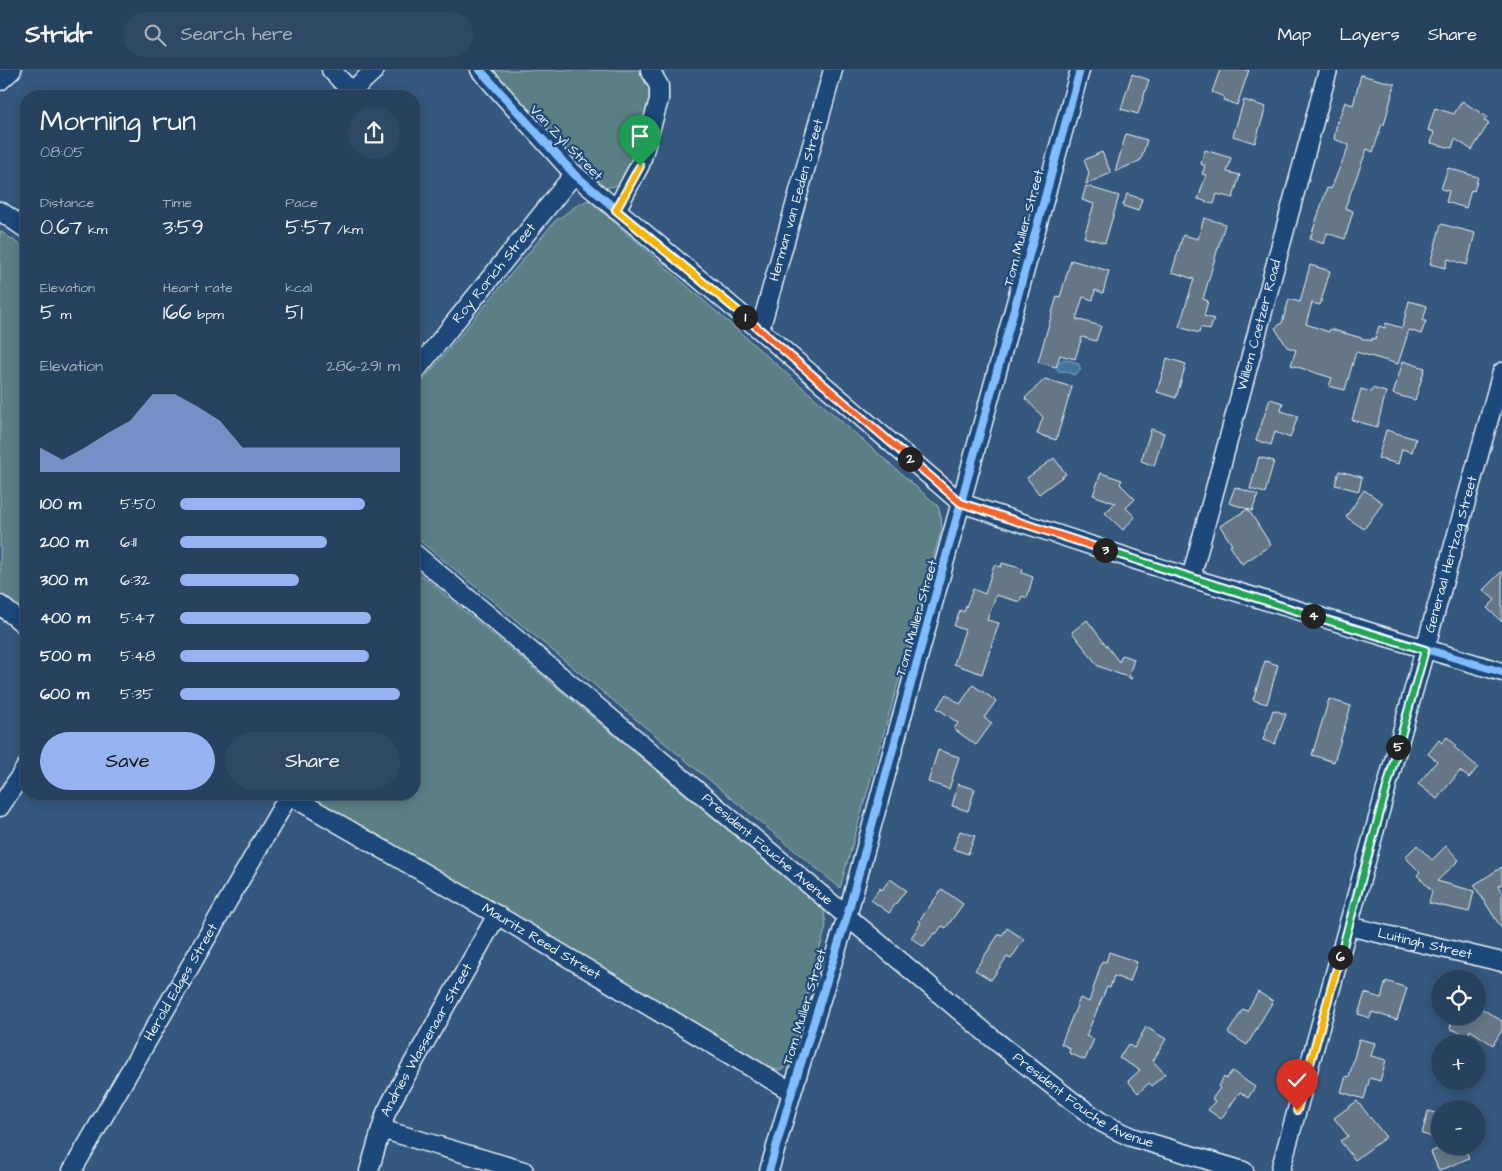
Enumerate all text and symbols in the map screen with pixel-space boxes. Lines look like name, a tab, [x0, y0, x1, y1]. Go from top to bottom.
search box	[123, 12, 473, 57]
text: Stridr	[25, 18, 93, 52]
icon: search	[141, 21, 169, 49]
text: Search here	[181, 21, 293, 48]
text: Map	[1277, 22, 1311, 47]
text: Layers	[1339, 22, 1400, 47]
text: Share	[1428, 22, 1477, 47]
street label: Van Zyl Street	[525, 101, 608, 185]
text: Morning run	[40, 102, 196, 141]
button: share	[348, 107, 400, 159]
pin	[619, 115, 661, 166]
street label: Herman van Eeden Street	[764, 116, 829, 284]
icon: arrive	[626, 122, 654, 150]
text: 08:05	[40, 141, 85, 163]
street label: Tom Muller Street	[999, 167, 1049, 289]
text: Distance	[40, 193, 94, 213]
text: Time	[163, 193, 192, 213]
text: Pace	[285, 193, 318, 213]
text: 0.67	[40, 213, 82, 242]
text: 3:59	[163, 213, 204, 242]
text: 5:57	[285, 213, 332, 242]
street label: Roy Rorich Street	[448, 219, 541, 328]
text: km	[82, 220, 107, 240]
text: /km	[332, 220, 363, 240]
street label: Willem Coetzer Road	[1232, 257, 1286, 393]
text: Elevation	[40, 278, 95, 298]
text: Heart rate	[163, 278, 233, 298]
text: kcal	[285, 278, 312, 298]
text: 5	[40, 298, 55, 327]
text: 166	[163, 298, 192, 327]
text: 51	[285, 298, 303, 327]
pin: 1	[732, 304, 758, 330]
text: m	[55, 305, 71, 325]
text: bpm	[192, 305, 224, 325]
text: 1	[745, 307, 746, 327]
text: Elevation	[40, 355, 103, 377]
text: 286–291 m	[326, 355, 400, 377]
pin: 2	[898, 446, 922, 472]
text: 2	[906, 449, 915, 469]
street label: Generaal Hertzog Street	[1420, 473, 1483, 635]
text: 100 m	[40, 493, 81, 515]
text: 5:50	[120, 493, 155, 515]
text: 200 m	[40, 531, 88, 553]
text: 6:11	[120, 531, 137, 553]
pin: 3	[1092, 538, 1118, 562]
text: 3	[1102, 540, 1109, 560]
street label: Tom Muller Street	[891, 557, 943, 679]
text: 300 m	[40, 569, 87, 591]
text: 6:32	[120, 569, 150, 591]
pin: 4	[1300, 604, 1326, 628]
text: 4	[1309, 606, 1318, 626]
text: 400 m	[40, 607, 90, 629]
text: 5:47	[120, 607, 155, 629]
text: 500 m	[40, 645, 90, 667]
text: 5:48	[120, 645, 155, 667]
text: 600 m	[40, 683, 89, 705]
text: 5:35	[120, 683, 153, 705]
button: Save	[40, 732, 215, 790]
button: Share	[225, 732, 400, 790]
pin: 5	[1386, 734, 1410, 760]
text: 5	[1394, 737, 1403, 757]
street label: President Fouche Avenue	[697, 788, 837, 910]
street label: Mauritz Reed Street	[478, 898, 605, 985]
street label: Herold Edges Street	[139, 919, 223, 1045]
street label: Luitingh Street	[1376, 923, 1475, 965]
pin: 6	[1328, 944, 1352, 970]
street label: Tom Muller Street	[778, 946, 832, 1067]
text: 6	[1336, 947, 1345, 967]
street label: Andries Wassenaar Street	[376, 959, 478, 1120]
map controls	[1431, 970, 1486, 1155]
button: locate	[1431, 970, 1486, 1025]
button: +	[1431, 1035, 1486, 1090]
street label: President Fouche Avenue	[1008, 1048, 1156, 1153]
pin	[1276, 1059, 1318, 1110]
icon: check	[1283, 1066, 1311, 1094]
button: −	[1431, 1100, 1486, 1155]

